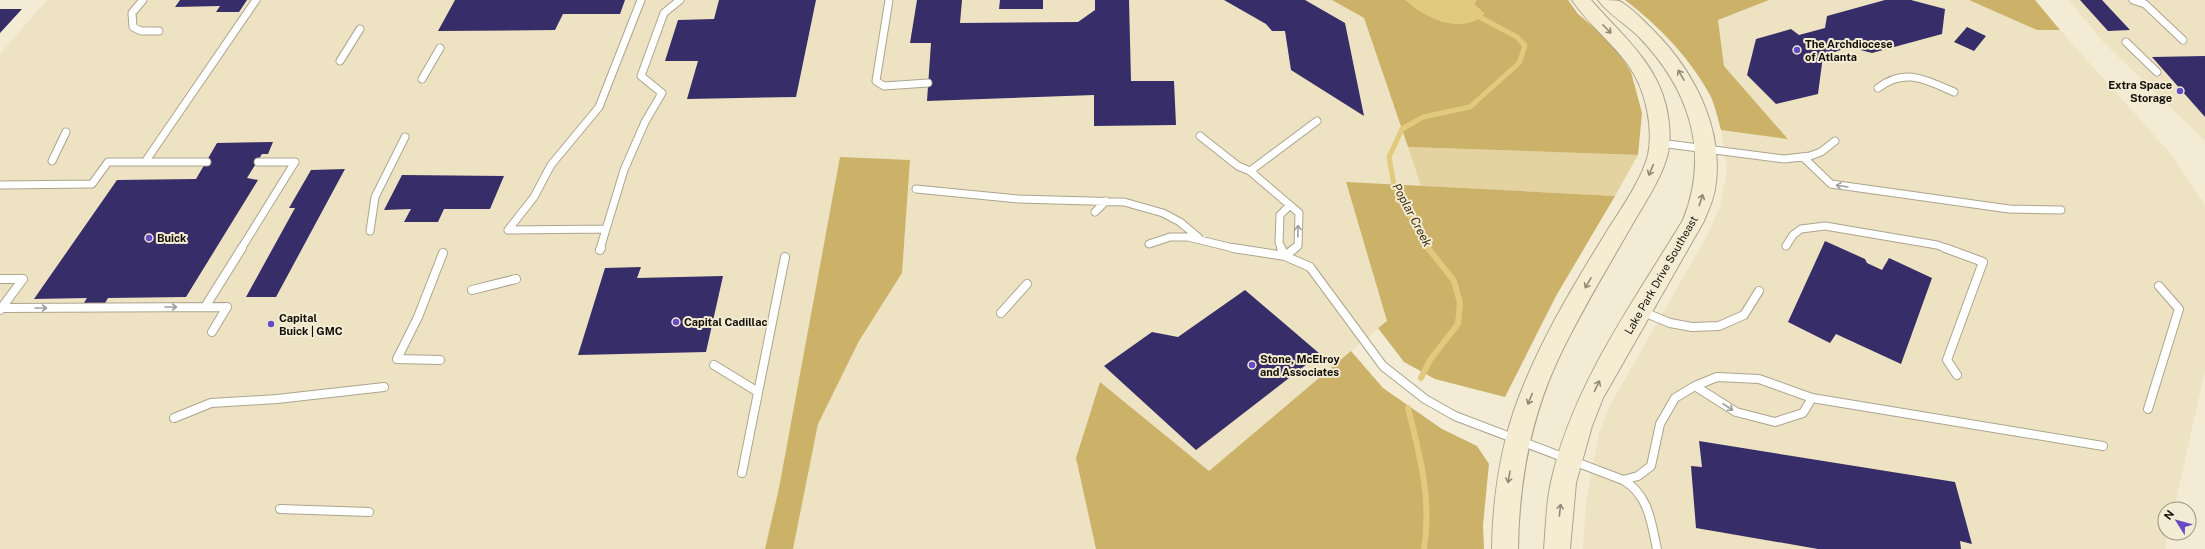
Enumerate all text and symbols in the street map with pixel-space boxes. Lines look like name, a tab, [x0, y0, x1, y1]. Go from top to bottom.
one-way arrow	[1603, 24, 1612, 34]
place label: The Archdiocese of Atlanta	[1805, 38, 1893, 63]
marker: The Archdiocese of Atlanta	[1792, 45, 1802, 55]
one-way arrow	[1677, 69, 1685, 81]
place label: Extra Space Storage	[2108, 79, 2172, 104]
marker: Extra Space Storage	[2175, 86, 2185, 96]
one-way arrow	[1647, 163, 1655, 175]
water label: Poplar Creek	[1389, 181, 1435, 250]
one-way arrow	[1836, 182, 1849, 190]
one-way arrow	[1698, 193, 1705, 206]
street label: Lake Park Drive Southeast	[1622, 214, 1700, 336]
one-way arrow	[1294, 225, 1302, 238]
place label: Buick	[157, 232, 187, 244]
marker: Buick	[144, 233, 154, 243]
one-way arrow	[1584, 277, 1592, 289]
one-way arrow	[164, 303, 177, 311]
one-way arrow	[34, 304, 47, 312]
place label: Capital Buick | GMC	[279, 312, 343, 337]
place label: Capital Cadillac	[684, 316, 767, 328]
marker: Capital Cadillac	[671, 317, 681, 327]
marker: Capital Buick | GMC	[266, 319, 276, 329]
place label: Stone, McElroy and Associates	[1260, 353, 1341, 378]
marker: Stone, McElroy and Associates	[1247, 360, 1257, 370]
one-way arrow	[1594, 381, 1601, 393]
one-way arrow	[1526, 393, 1533, 405]
one-way arrow	[1722, 403, 1733, 411]
one-way arrow	[1505, 470, 1513, 483]
north arrow	[2157, 501, 2197, 541]
one-way arrow	[1556, 504, 1563, 517]
text: N	[2162, 508, 2176, 522]

